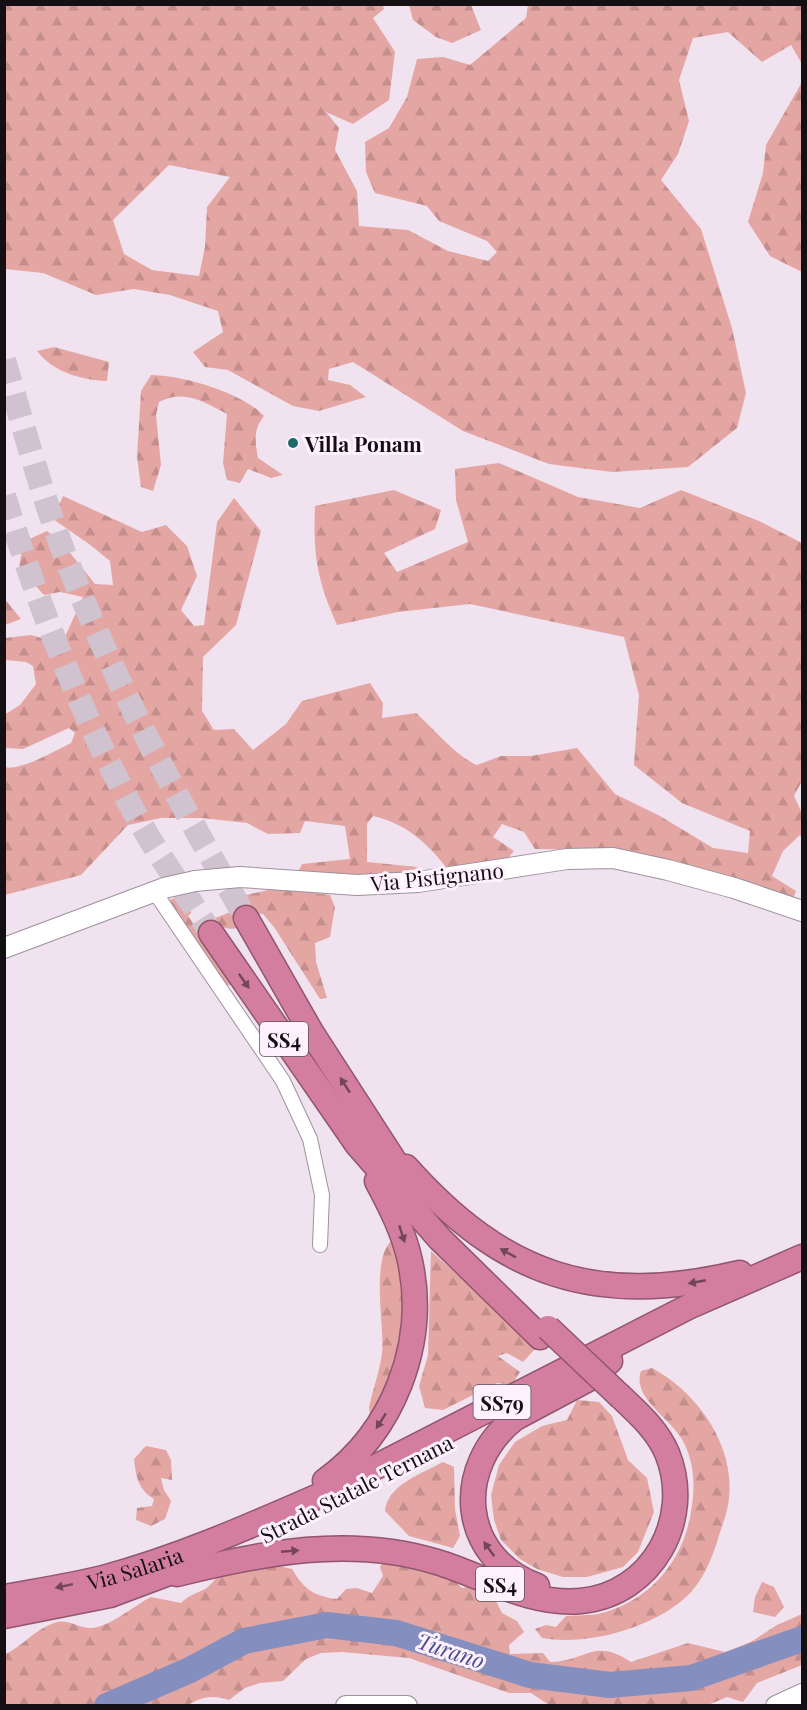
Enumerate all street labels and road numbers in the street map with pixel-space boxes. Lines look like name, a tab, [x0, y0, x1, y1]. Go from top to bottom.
street label: Via Pistignano	[368, 855, 505, 897]
road number: SS4	[260, 1022, 308, 1056]
road number: SS79	[474, 1385, 530, 1419]
street label: Strada Statale Ternana	[255, 1427, 458, 1549]
street label: Via Salaria	[83, 1540, 187, 1596]
road number: SS4	[476, 1567, 524, 1601]

